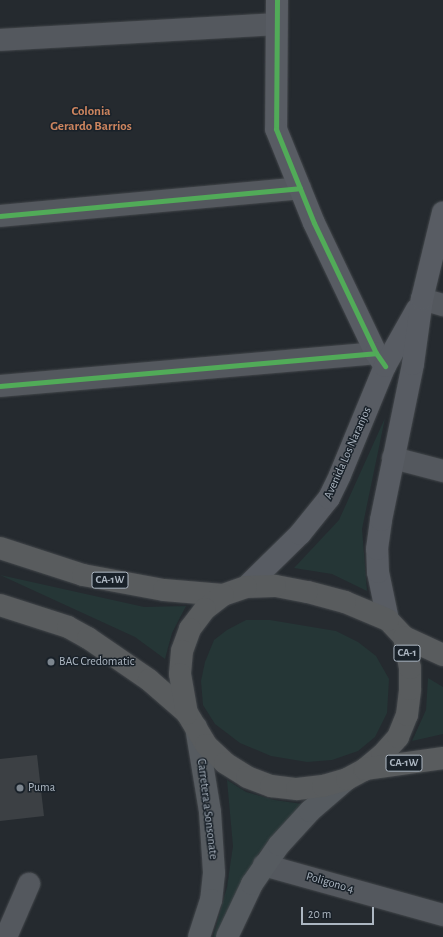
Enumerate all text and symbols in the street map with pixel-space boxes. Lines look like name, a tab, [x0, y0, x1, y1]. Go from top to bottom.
district label: Colonia Gerardo Barrios	[50, 105, 132, 136]
street label: Avenida Los Naranjos	[321, 405, 375, 501]
road number: CA-1W	[91, 571, 129, 589]
road number: CA-1	[393, 644, 421, 662]
place label: BAC Credomatic	[59, 655, 134, 669]
marker: BAC Credomatic	[46, 657, 56, 667]
road number: CA-1W	[385, 754, 423, 772]
street label: Carretera a Sonsonate	[194, 758, 220, 860]
place label: Puma	[28, 781, 55, 795]
marker: Puma	[15, 783, 25, 793]
street label: Poligono 4	[304, 869, 356, 897]
scale bar	[303, 899, 376, 925]
text: 20 m	[308, 908, 331, 920]

